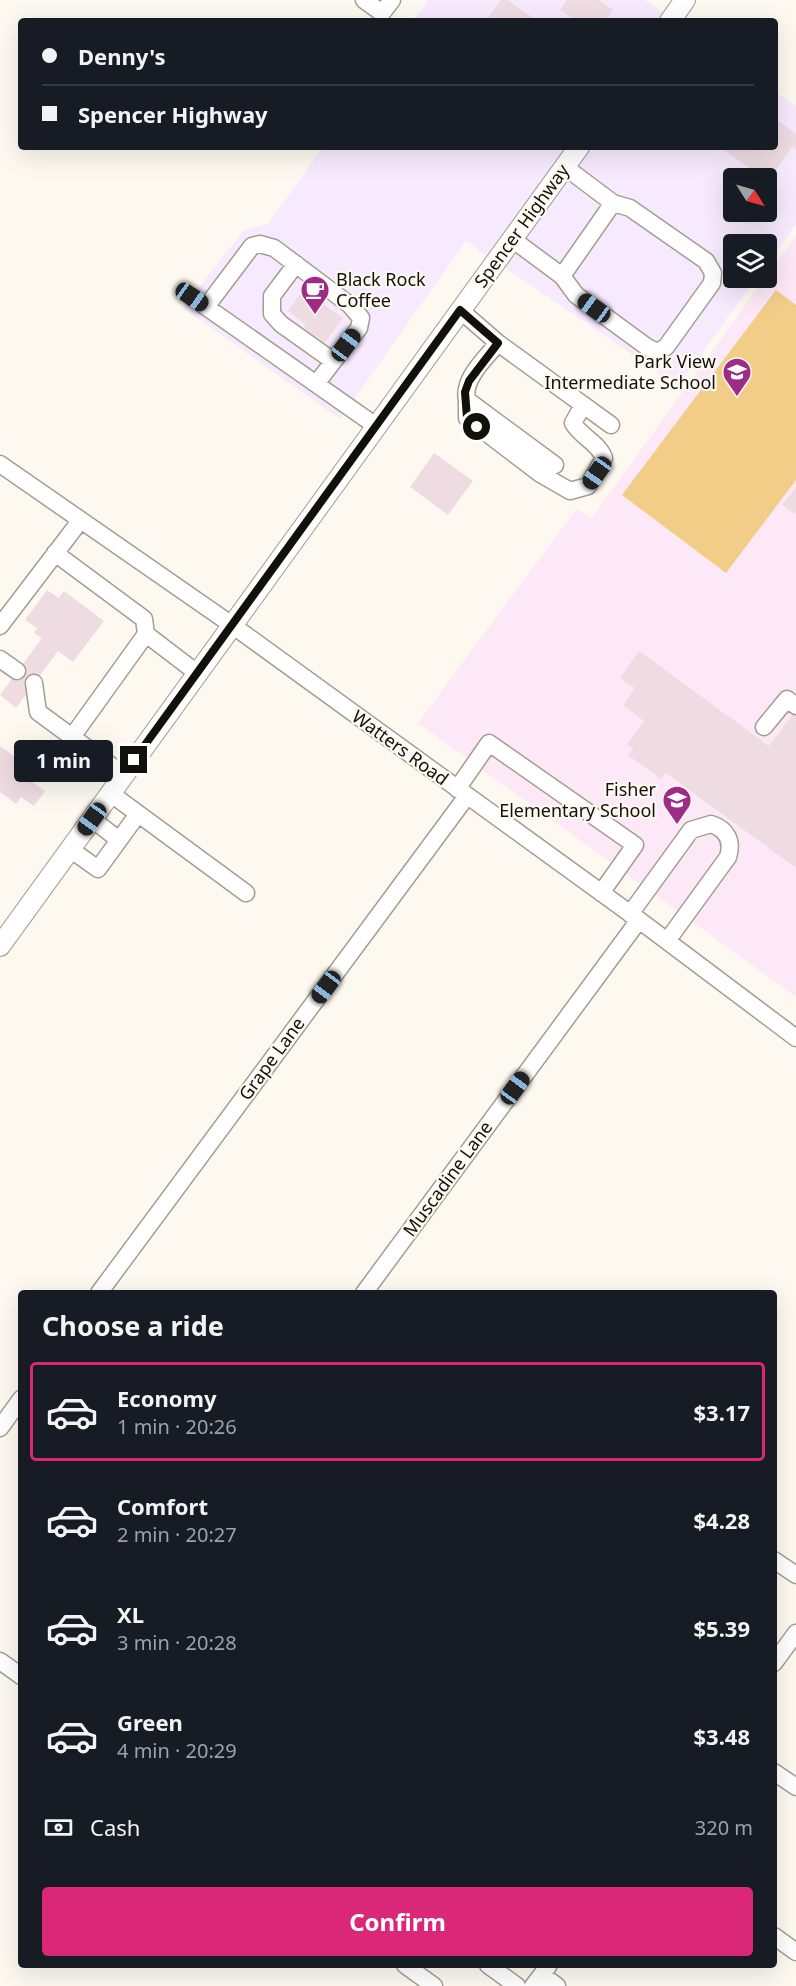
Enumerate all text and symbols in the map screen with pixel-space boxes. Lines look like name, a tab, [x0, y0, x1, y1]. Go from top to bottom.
text: Denny's	[78, 41, 166, 71]
text: Spencer Highway	[78, 99, 268, 129]
street label: Spencer Highway	[468, 158, 575, 292]
north arrow	[723, 168, 777, 222]
map controls	[723, 168, 777, 288]
button: layers	[723, 234, 777, 288]
place label: Black Rock Coffee	[336, 267, 426, 312]
cafe icon: Black Rock Coffee	[299, 274, 331, 316]
car	[172, 279, 212, 315]
car	[574, 290, 614, 326]
car	[328, 325, 364, 365]
place label: Park View Intermediate School	[544, 349, 716, 394]
school or university icon: Park View Intermediate School	[721, 356, 753, 398]
route start	[463, 413, 490, 440]
car	[579, 453, 615, 493]
street label: Watters Road	[348, 704, 454, 790]
callout: 1 min	[14, 739, 113, 781]
route end	[120, 746, 147, 773]
text: 1 min	[36, 747, 91, 774]
place label: Fisher Elementary School	[499, 777, 657, 822]
school or university icon: Fisher Elementary School	[661, 784, 693, 826]
car	[74, 799, 110, 839]
car	[308, 967, 344, 1007]
street label: Grape Lane	[233, 1012, 309, 1105]
car	[497, 1068, 533, 1108]
street label: Muscadine Lane	[397, 1116, 497, 1241]
text: Choose a ride	[42, 1307, 224, 1344]
text: Economy	[117, 1383, 216, 1413]
icon: car	[45, 1385, 99, 1439]
text: $3.17	[693, 1397, 750, 1427]
text: 1 min · 20:26	[117, 1413, 237, 1440]
text: Comfort	[117, 1491, 208, 1521]
icon: car	[45, 1493, 99, 1547]
text: $4.28	[693, 1505, 750, 1535]
text: 2 min · 20:27	[117, 1521, 237, 1548]
text: XL	[117, 1599, 144, 1629]
icon: car	[45, 1601, 99, 1655]
text: $5.39	[693, 1613, 750, 1643]
text: 3 min · 20:28	[117, 1629, 237, 1656]
text: Green	[117, 1707, 183, 1737]
icon: car	[45, 1709, 99, 1763]
text: $3.48	[693, 1721, 750, 1751]
text: 4 min · 20:29	[117, 1737, 237, 1764]
icon: cash	[42, 1811, 75, 1844]
text: Cash	[90, 1812, 140, 1842]
text: 320 m	[695, 1814, 753, 1841]
button: Confirm	[42, 1887, 753, 1956]

